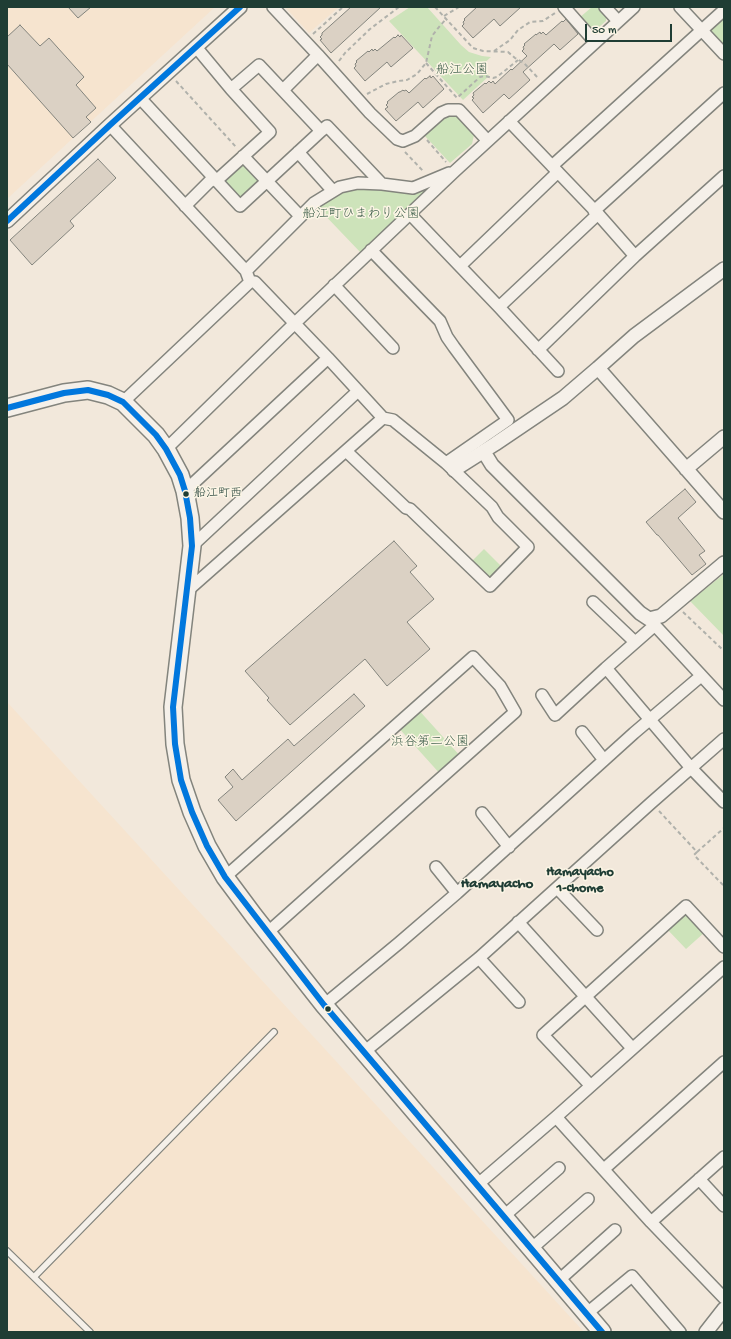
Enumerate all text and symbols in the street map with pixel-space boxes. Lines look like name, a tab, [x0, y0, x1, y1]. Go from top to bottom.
scale bar	[587, 16, 674, 42]
text: 50 m	[592, 24, 617, 38]
park label: 船江公園	[436, 63, 488, 79]
park label: 船江町ひまわり公園	[303, 207, 419, 223]
place label: 船江町西	[194, 487, 242, 501]
marker: 船江町西	[181, 489, 191, 499]
park label: 浜谷第二公園	[391, 735, 469, 751]
district label: Hamayacho 1-chome	[546, 865, 614, 898]
district label: Hamayacho	[461, 876, 533, 894]
unlabelled marker	[323, 1004, 333, 1014]

